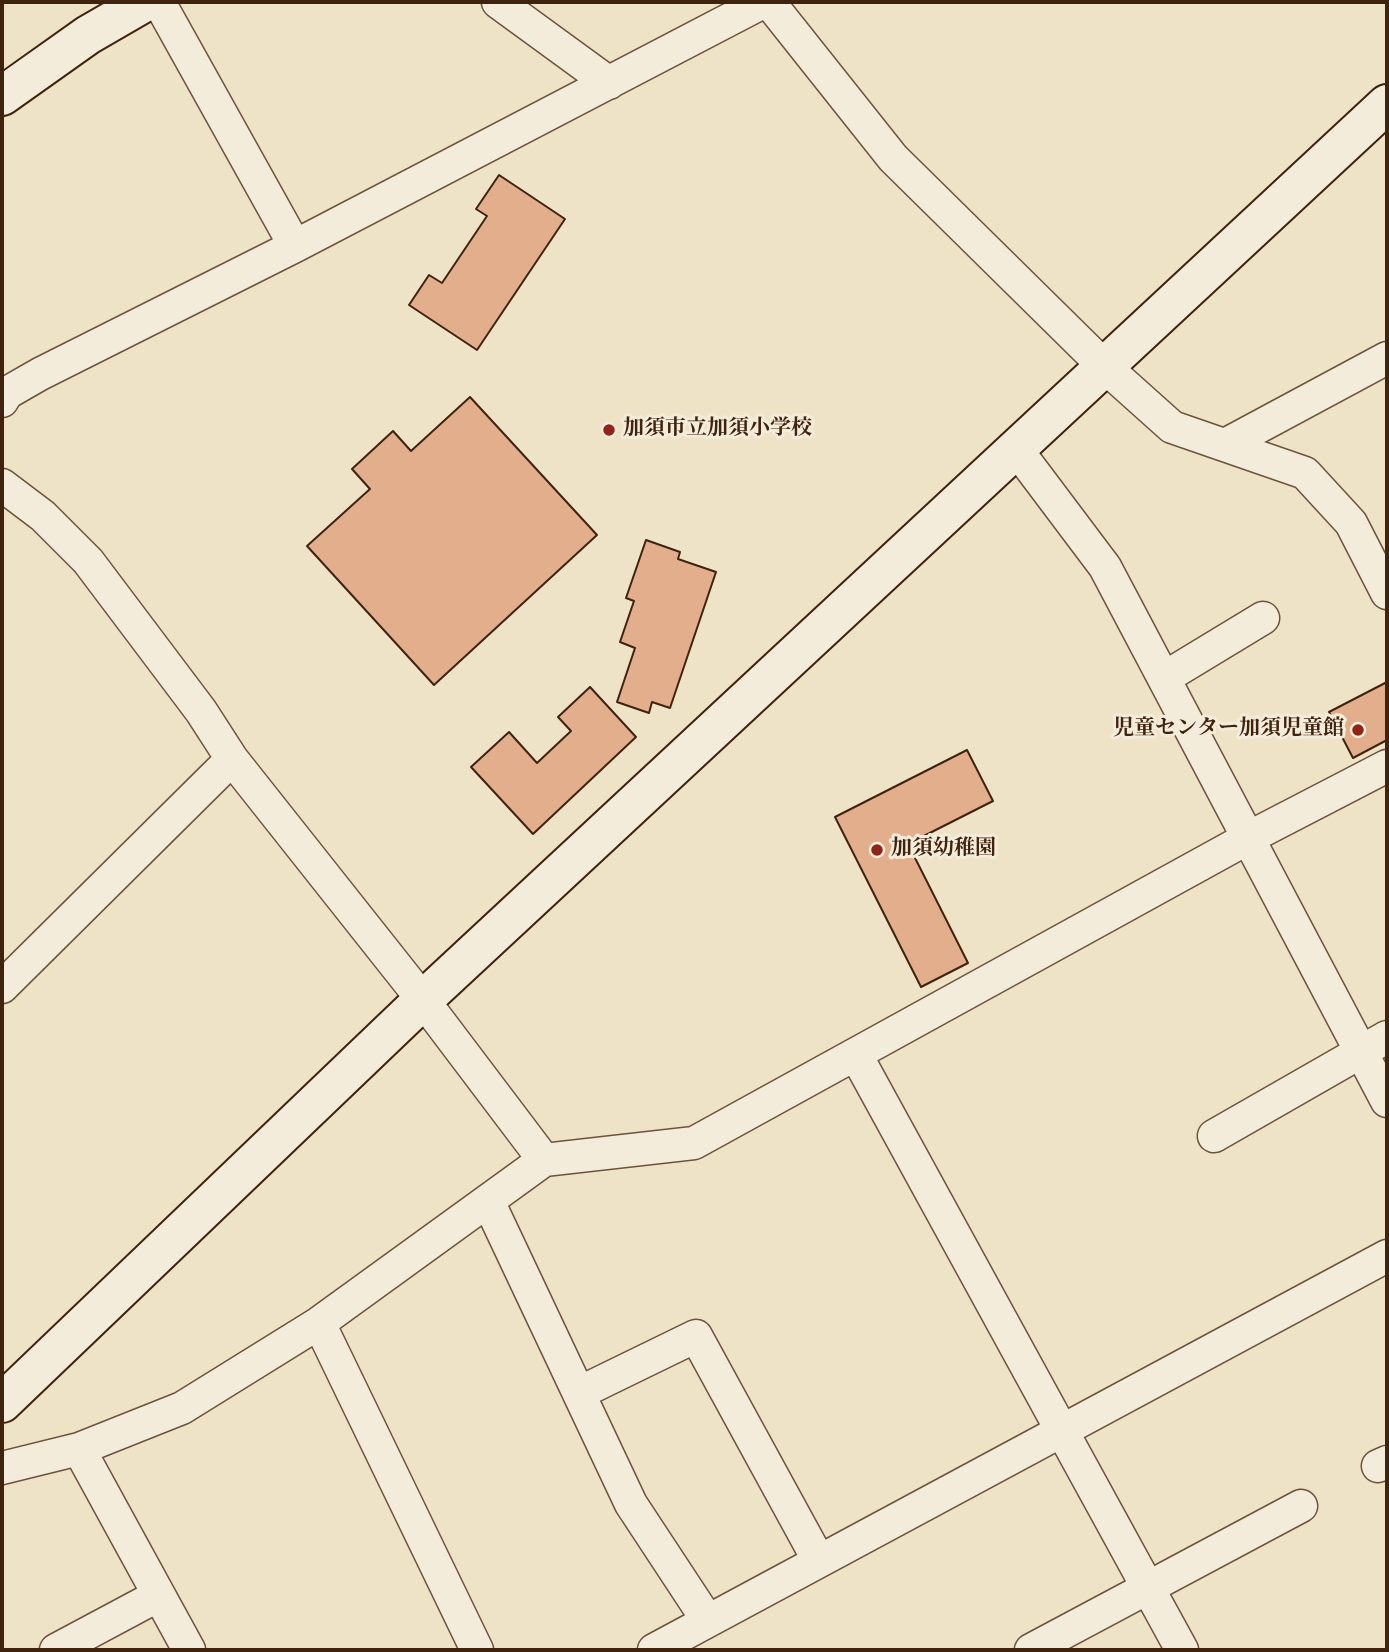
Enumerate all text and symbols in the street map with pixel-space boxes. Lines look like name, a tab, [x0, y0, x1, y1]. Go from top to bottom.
place label: 加須市立加須小学校	[623, 417, 812, 443]
marker: 加須市立加須小学校	[601, 422, 617, 438]
place label: 児童センター加須児童館	[1113, 717, 1344, 743]
marker: 児童センター加須児童館	[1350, 722, 1366, 738]
place label: 加須幼稚園	[891, 837, 996, 863]
marker: 加須幼稚園	[869, 842, 885, 858]

